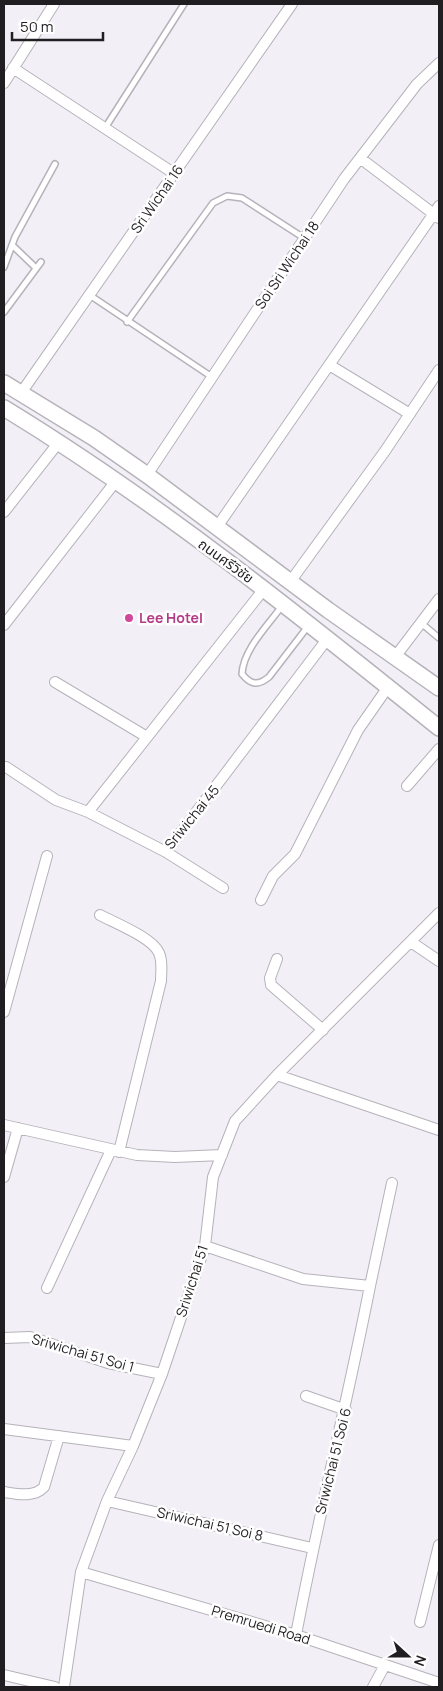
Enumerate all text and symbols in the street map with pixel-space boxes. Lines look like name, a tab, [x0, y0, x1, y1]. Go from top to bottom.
scale bar	[12, 10, 104, 42]
text: 50 m	[20, 16, 54, 37]
street label: Sri Wichai 16	[126, 161, 187, 237]
street label: Soi Sri Wichai 18	[250, 217, 323, 312]
street label: ถนนศรีวิชัย	[195, 534, 258, 587]
place label: Lee Hotel	[139, 608, 203, 627]
marker: Lee Hotel	[123, 612, 135, 624]
street label: Sriwichai 45	[160, 781, 223, 853]
street label: Sriwichai 51	[171, 1243, 212, 1319]
street label: Sriwichai 51 Soi 1	[30, 1329, 137, 1376]
street label: Sriwichai 51 Soi 6	[310, 1406, 355, 1516]
street label: Sriwichai 51 Soi 8	[155, 1502, 265, 1545]
street label: Premruedi Road	[209, 1600, 313, 1649]
north arrow	[383, 1631, 433, 1681]
text: N	[410, 1653, 431, 1669]

